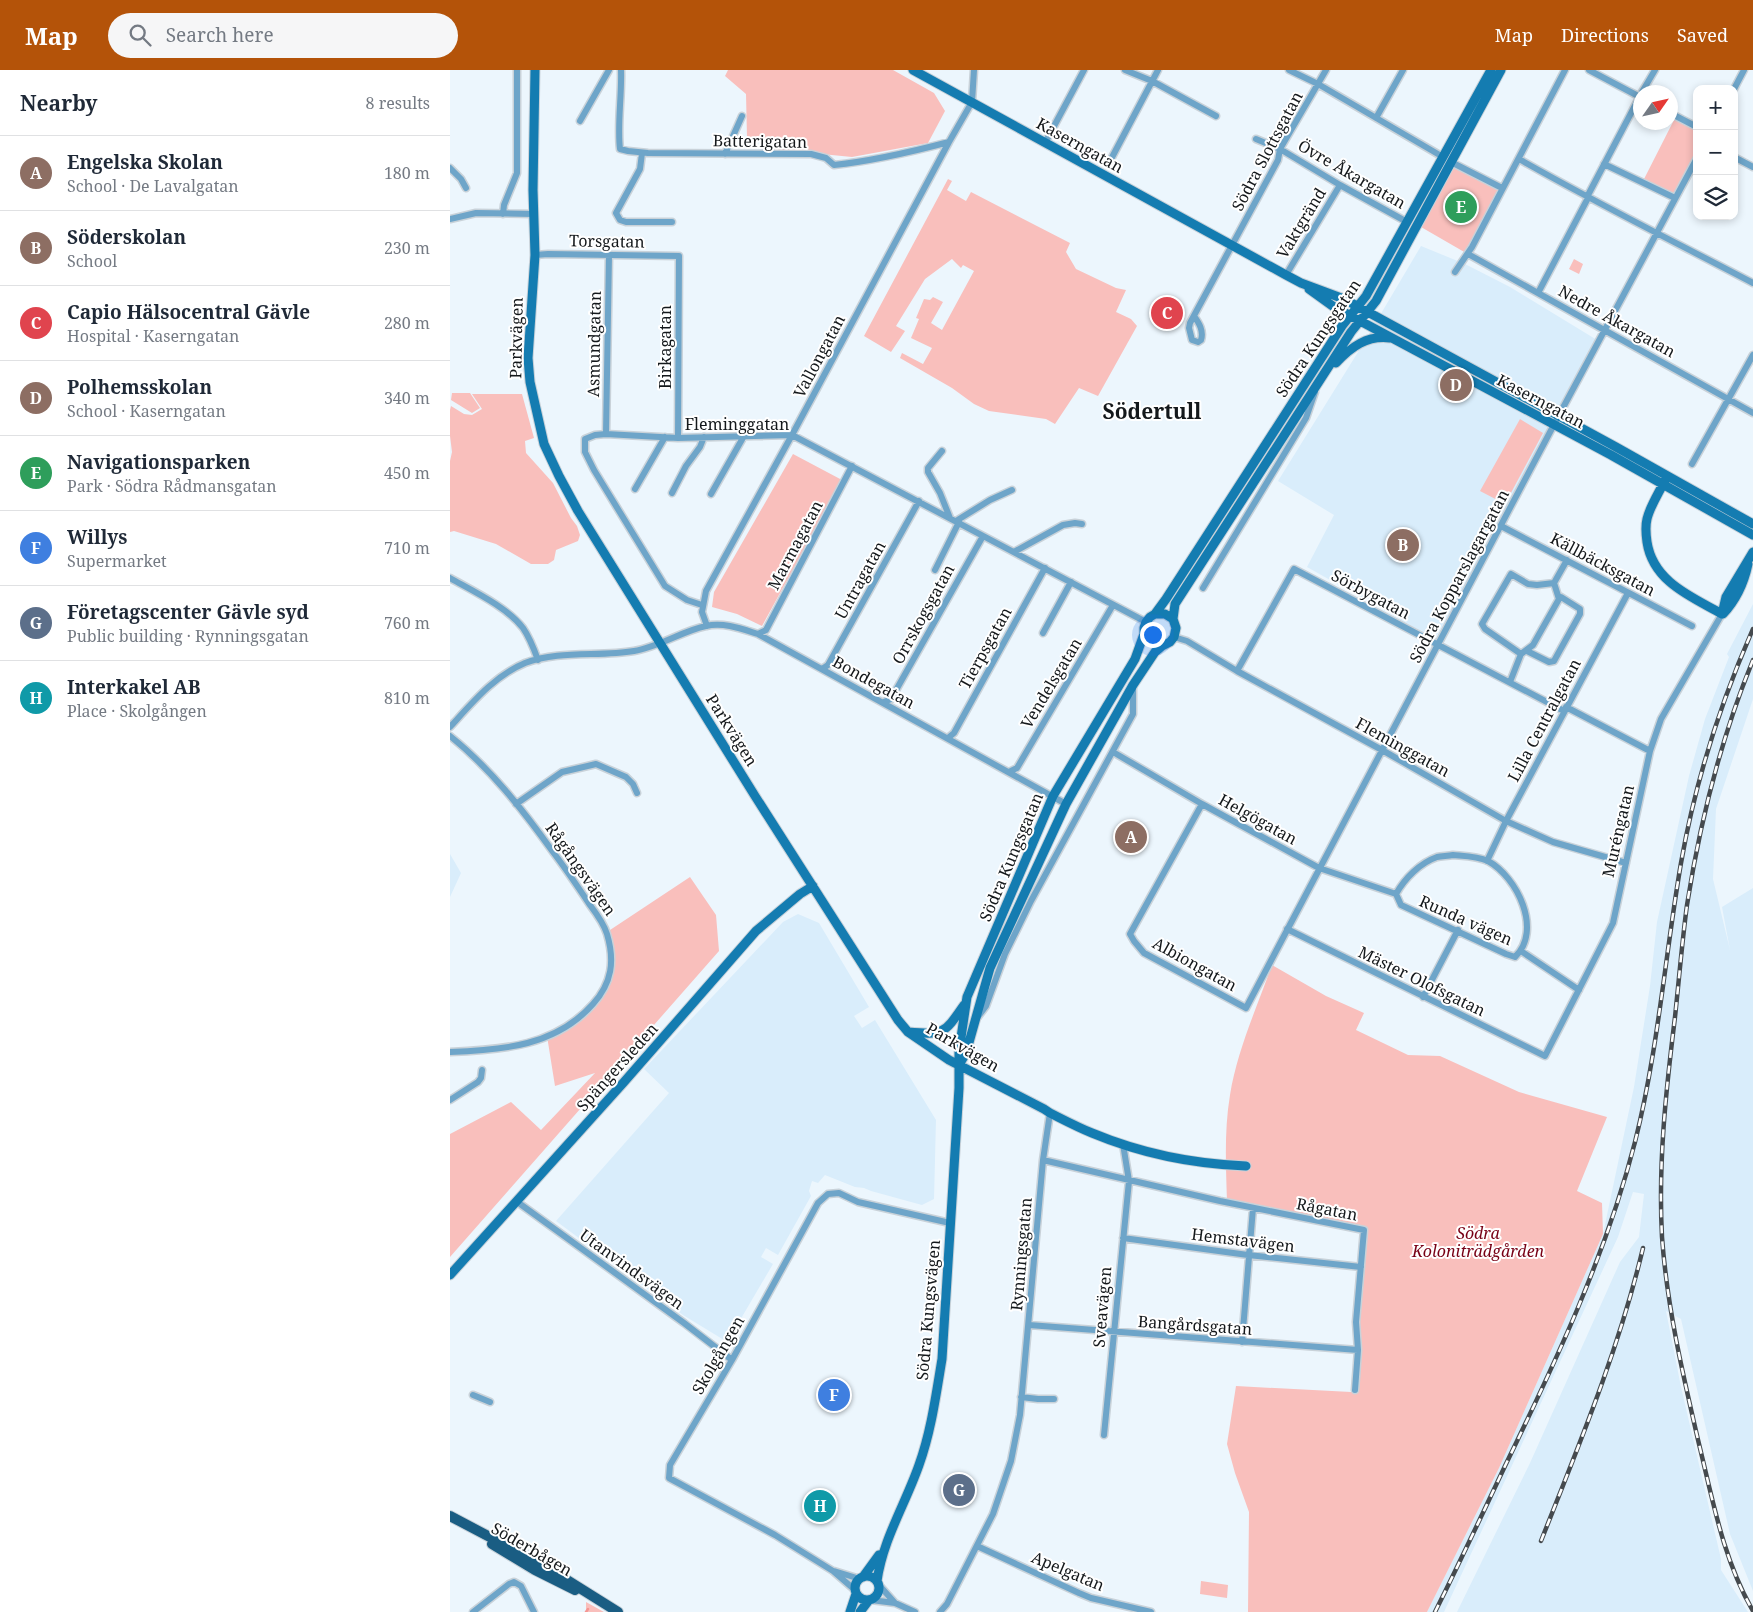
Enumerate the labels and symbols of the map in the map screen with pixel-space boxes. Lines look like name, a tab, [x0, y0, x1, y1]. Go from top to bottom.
north arrow	[1633, 85, 1678, 130]
street label: Södra Slottsgatan	[1226, 88, 1308, 214]
street label: Kaserngatan	[1033, 112, 1127, 178]
street label: Batterigatan	[713, 129, 807, 153]
street label: Övre Åkargatan	[1294, 134, 1410, 214]
street label: Vaktgränd	[1271, 183, 1331, 262]
pin: E	[1445, 188, 1477, 226]
street label: Torsgatan	[569, 229, 645, 253]
street label: Södra Kungsgatan	[1270, 275, 1366, 401]
street label: Nedre Åkargatan	[1555, 280, 1679, 362]
street label: Asmundgatan	[582, 291, 606, 397]
pin: C	[1151, 294, 1183, 332]
street label: Parkvägen	[504, 297, 528, 379]
street label: Birkagatan	[654, 305, 676, 389]
street label: Vallongatan	[788, 311, 850, 401]
pin: D	[1440, 366, 1472, 404]
street label: Kaserngatan	[1493, 369, 1589, 433]
district label: Södertull	[1103, 397, 1202, 425]
street label: Fleminggatan	[685, 413, 789, 435]
street label: Södra Kopparslagargatan	[1404, 485, 1514, 667]
street label: Marmagatan	[762, 496, 828, 594]
pin: B	[1387, 526, 1419, 564]
street label: Källbäcksgatan	[1547, 527, 1659, 601]
street label: Untragatan	[829, 537, 891, 623]
street label: Orrskogsgatan	[887, 560, 959, 668]
street label: Sörbygatan	[1328, 564, 1414, 624]
street label: Tierpsgatan	[953, 603, 1017, 693]
your location	[1140, 622, 1166, 648]
street label: Vendelsgatan	[1015, 634, 1087, 732]
street label: Bondegatan	[829, 650, 919, 714]
street label: Lilla Centralgatan	[1502, 655, 1586, 785]
street label: Parkvägen	[701, 690, 763, 770]
street label: Fleminggatan	[1352, 712, 1454, 782]
street label: Muréngatan	[1597, 783, 1639, 879]
street label: Helgögatan	[1215, 788, 1301, 850]
street label: Södra Kungsgatan	[974, 789, 1048, 925]
street label: Rågångsvägen	[541, 818, 621, 920]
pin: A	[1115, 818, 1147, 856]
street label: Runda vägen	[1416, 890, 1516, 950]
street label: Albiongatan	[1149, 932, 1241, 996]
street label: Mäster Olofsgatan	[1355, 941, 1489, 1021]
street label: Parkvägen	[922, 1017, 1004, 1077]
street label: Spängersleden	[571, 1018, 663, 1116]
street label: Rågatan	[1294, 1192, 1360, 1226]
street label: Rynningsgatan	[1005, 1196, 1037, 1312]
park label: Södra Koloniträdgården	[1411, 1222, 1545, 1262]
street label: Hemstavägen	[1190, 1223, 1296, 1257]
street label: Utanvindsvägen	[575, 1224, 689, 1314]
street label: Södra Kungsvägen	[911, 1239, 945, 1381]
street label: Sveavägen	[1087, 1266, 1117, 1348]
street label: Bangårdsgatan	[1137, 1310, 1253, 1340]
street label: Skolgången	[687, 1312, 749, 1398]
pin: F	[818, 1376, 850, 1414]
pin: G	[943, 1471, 975, 1509]
pin: H	[804, 1487, 836, 1525]
street label: Söderbågen	[487, 1517, 577, 1581]
street label: Apelgatan	[1028, 1546, 1108, 1596]

